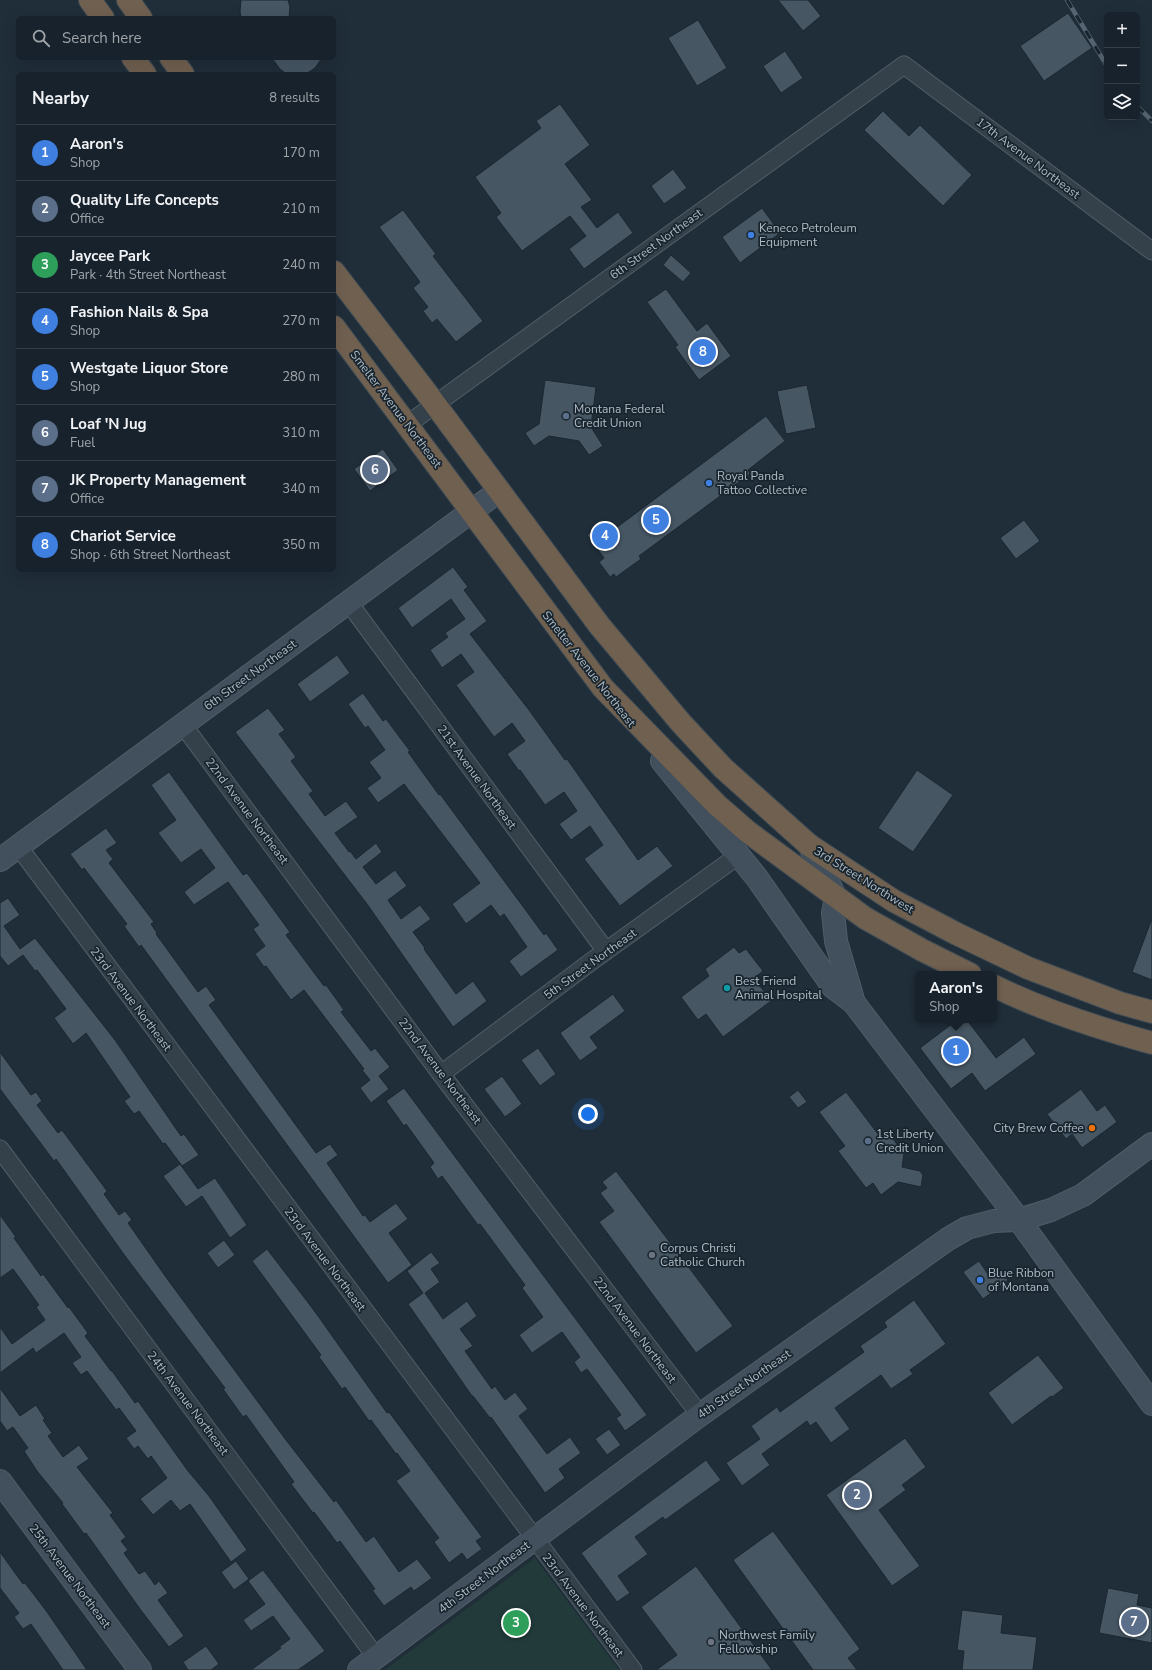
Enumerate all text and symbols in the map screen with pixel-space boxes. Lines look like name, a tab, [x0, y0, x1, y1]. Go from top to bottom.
map controls	[1104, 12, 1140, 120]
button: +	[1104, 12, 1140, 48]
search box	[16, 16, 336, 60]
icon: search	[30, 27, 52, 49]
text: Search here	[62, 28, 142, 48]
button: −	[1104, 48, 1140, 84]
button: layers	[1104, 84, 1140, 120]
text: Nearby	[32, 87, 89, 110]
text: 8 results	[269, 89, 320, 107]
street label: 17th Avenue Northeast	[973, 114, 1084, 203]
text: Aaron's	[70, 134, 124, 154]
text: 1	[41, 144, 49, 162]
text: 170 m	[282, 144, 320, 162]
text: Shop	[70, 154, 100, 172]
text: Quality Life Concepts	[70, 190, 219, 210]
text: 2	[41, 200, 49, 218]
text: 210 m	[282, 200, 320, 218]
street label: 6th Street Northeast	[606, 204, 706, 283]
text: Office	[70, 210, 104, 228]
place label: Keneco Petroleum Equipment	[759, 220, 857, 250]
marker: Keneco Petroleum Equipment	[746, 230, 756, 240]
text: Jaycee Park	[70, 246, 150, 266]
text: 3	[41, 256, 49, 274]
text: 240 m	[282, 256, 320, 274]
text: Park · 4th Street Northeast	[70, 266, 226, 284]
text: Fashion Nails & Spa	[70, 302, 209, 322]
text: 4	[41, 312, 49, 330]
text: 270 m	[282, 312, 320, 330]
text: Shop	[70, 322, 100, 340]
pin: 8	[690, 337, 716, 367]
street label: Smelter Avenue Northeast	[347, 347, 446, 472]
text: Westgate Liquor Store	[70, 358, 228, 378]
text: 5	[41, 368, 49, 386]
text: 280 m	[282, 368, 320, 386]
text: Shop	[70, 378, 100, 396]
place label: Montana Federal Credit Union	[574, 401, 665, 431]
marker: Montana Federal Credit Union	[561, 411, 571, 421]
text: Loaf 'N Jug	[70, 414, 147, 434]
text: 6	[41, 424, 49, 442]
text: 310 m	[282, 424, 320, 442]
text: Fuel	[70, 434, 95, 452]
pin: 6	[362, 455, 388, 485]
place label: Royal Panda Tattoo Collective	[717, 468, 807, 498]
text: JK Property Management	[70, 470, 246, 490]
marker: Royal Panda Tattoo Collective	[704, 478, 714, 488]
text: 7	[41, 480, 49, 498]
text: 340 m	[282, 480, 320, 498]
text: Office	[70, 490, 104, 508]
pin: 5	[643, 505, 669, 535]
pin: 4	[592, 521, 618, 551]
text: Chariot Service	[70, 526, 176, 546]
text: 8	[41, 536, 49, 554]
text: 350 m	[282, 536, 320, 554]
text: Shop · 6th Street Northeast	[70, 546, 230, 564]
street label: Smelter Avenue Northeast	[539, 608, 640, 731]
street label: 6th Street Northeast	[200, 635, 300, 714]
street label: 21st Avenue Northeast	[434, 722, 521, 833]
street label: 22nd Avenue Northeast	[202, 755, 293, 868]
street label: 3rd Street Northwest	[811, 843, 918, 918]
street label: 5th Street Northeast	[540, 924, 640, 1003]
street label: 23rd Avenue Northeast	[87, 944, 176, 1055]
popup	[915, 971, 997, 1023]
place label: Best Friend Animal Hospital	[735, 973, 823, 1003]
text: Aaron's	[929, 978, 983, 998]
marker: Best Friend Animal Hospital	[722, 983, 732, 993]
text: Shop	[929, 998, 959, 1016]
street label: 22nd Avenue Northeast	[395, 1015, 486, 1128]
pin: 1	[943, 1036, 969, 1066]
your location	[578, 1104, 598, 1124]
place label: City Brew Coffee	[993, 1120, 1084, 1136]
marker: City Brew Coffee	[1087, 1123, 1097, 1133]
place label: 1st Liberty Credit Union	[876, 1126, 944, 1156]
marker: 1st Liberty Credit Union	[863, 1136, 873, 1146]
street label: 23rd Avenue Northeast	[281, 1204, 370, 1315]
place label: Corpus Christi Catholic Church	[660, 1240, 745, 1270]
marker: Corpus Christi Catholic Church	[647, 1250, 657, 1260]
place label: Blue Ribbon of Montana	[988, 1265, 1054, 1295]
street label: 22nd Avenue Northeast	[590, 1274, 681, 1387]
marker: Blue Ribbon of Montana	[975, 1275, 985, 1285]
street label: 4th Street Northeast	[694, 1345, 795, 1422]
street label: 24th Avenue Northeast	[144, 1348, 233, 1459]
pin: 2	[844, 1480, 870, 1510]
street label: 25th Avenue Northeast	[26, 1521, 115, 1632]
street label: 4th Street Northeast	[435, 1537, 534, 1617]
street label: 23rd Avenue Northeast	[539, 1550, 628, 1661]
pin: 7	[1121, 1607, 1147, 1637]
pin: 3	[503, 1608, 529, 1638]
place label: Northwest Family Fellowship	[719, 1627, 816, 1657]
marker: Northwest Family Fellowship	[706, 1637, 716, 1647]

